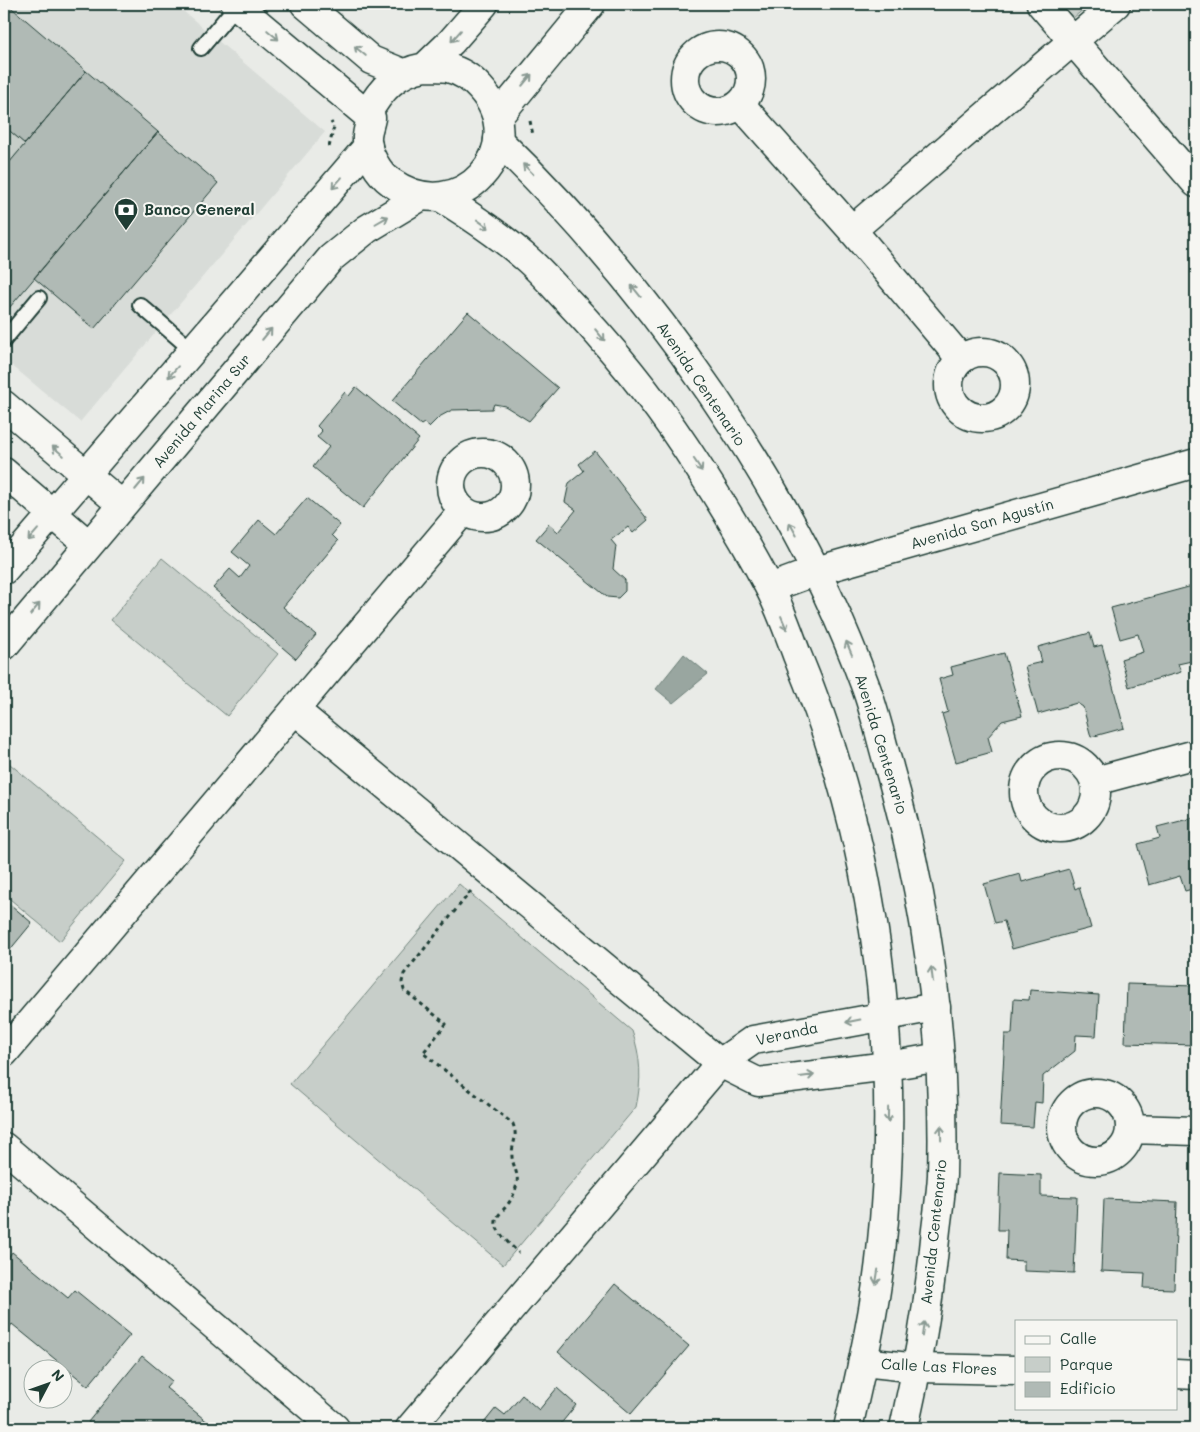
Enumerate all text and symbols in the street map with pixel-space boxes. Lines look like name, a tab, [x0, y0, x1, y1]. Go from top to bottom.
one-way arrow	[266, 30, 279, 41]
one-way arrow	[450, 30, 462, 43]
one-way arrow	[354, 46, 367, 57]
one-way arrow	[521, 73, 532, 86]
one-way arrow	[522, 163, 534, 176]
one-way arrow	[331, 176, 342, 189]
bank icon: Banco General	[113, 197, 139, 231]
place label: Banco General	[144, 199, 255, 219]
one-way arrow	[374, 214, 388, 224]
one-way arrow	[476, 219, 490, 229]
one-way arrow	[630, 285, 641, 298]
street label: Avenida Centenario	[653, 318, 751, 449]
one-way arrow	[262, 327, 273, 340]
one-way arrow	[595, 329, 606, 342]
street label: Avenida Marina Sur	[148, 349, 255, 471]
one-way arrow	[168, 365, 179, 378]
one-way arrow	[52, 445, 65, 457]
one-way arrow	[693, 458, 703, 472]
one-way arrow	[134, 478, 145, 491]
street label: Avenida San Agustín	[908, 493, 1056, 553]
one-way arrow	[787, 522, 797, 536]
one-way arrow	[28, 529, 39, 542]
one-way arrow	[30, 602, 41, 615]
one-way arrow	[780, 615, 790, 630]
one-way arrow	[844, 641, 854, 656]
street label: Avenida Centenario	[851, 671, 913, 816]
one-way arrow	[927, 966, 937, 982]
street label: Veranda	[754, 1017, 820, 1049]
one-way arrow	[846, 1017, 862, 1026]
one-way arrow	[799, 1071, 815, 1081]
one-way arrow	[883, 1107, 892, 1123]
one-way arrow	[936, 1125, 946, 1141]
street label: Avenida Centenario	[915, 1158, 951, 1305]
one-way arrow	[872, 1269, 882, 1285]
legend	[1015, 1320, 1178, 1410]
one-way arrow	[919, 1321, 929, 1337]
text: Calle	[1060, 1328, 1097, 1348]
street label: Calle Las Flores	[881, 1353, 998, 1379]
text: Parque	[1060, 1354, 1113, 1374]
north arrow	[22, 1360, 72, 1410]
text: N	[48, 1365, 69, 1385]
text: Edificio	[1060, 1378, 1116, 1398]

